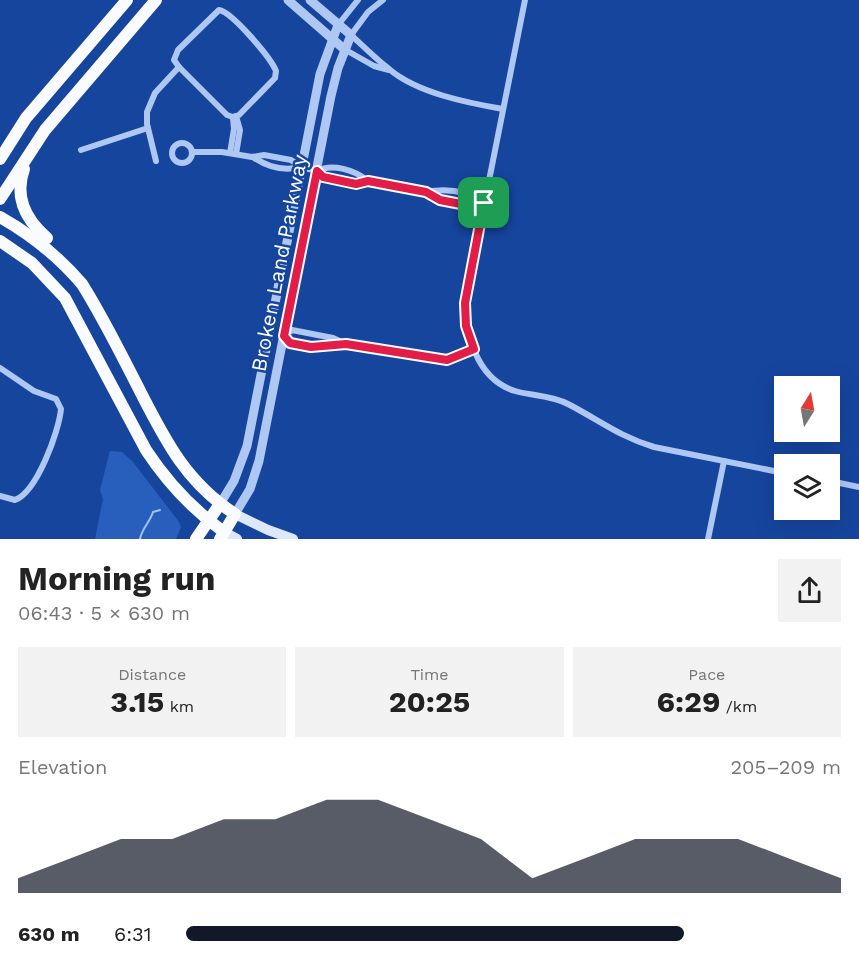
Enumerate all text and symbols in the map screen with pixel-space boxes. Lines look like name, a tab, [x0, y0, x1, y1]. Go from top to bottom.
street label: Broken Land Parkway	[246, 152, 312, 374]
pin	[458, 177, 509, 228]
icon: arrive	[467, 186, 500, 219]
north arrow	[774, 376, 840, 442]
map controls	[774, 376, 840, 520]
button: layers	[774, 454, 840, 520]
text: Morning run	[18, 559, 215, 598]
button: share	[778, 559, 841, 622]
text: 06:43 · 5 × 630 m	[18, 601, 190, 625]
text: Distance	[118, 665, 186, 684]
text: Time	[410, 665, 449, 684]
text: Pace	[688, 665, 725, 684]
text: 3.15	[110, 684, 164, 719]
text: 20:25	[389, 684, 470, 719]
text: 6:29	[656, 684, 720, 719]
text: km	[164, 697, 194, 716]
text: /km	[720, 697, 757, 716]
text: Elevation	[18, 755, 107, 779]
text: 205–209 m	[730, 755, 841, 779]
text: 630 m	[18, 922, 80, 946]
text: 6:31	[114, 922, 152, 946]

